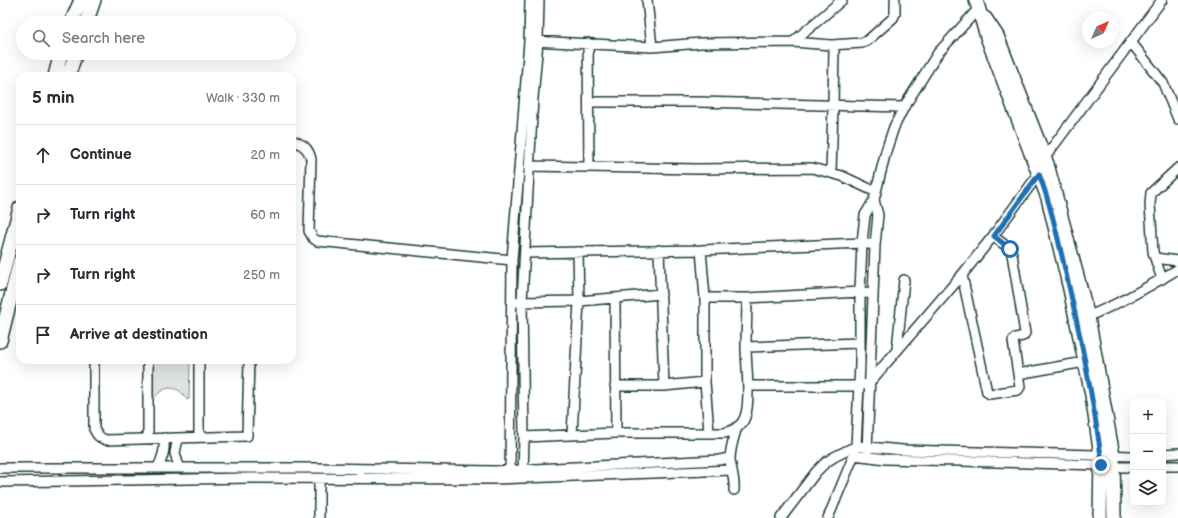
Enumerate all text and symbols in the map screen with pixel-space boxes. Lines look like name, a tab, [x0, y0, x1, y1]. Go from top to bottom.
north arrow	[1082, 12, 1118, 48]
search box	[16, 16, 296, 60]
icon: search	[30, 27, 52, 49]
text: Search here	[62, 29, 145, 48]
text: 5 min	[32, 88, 75, 108]
text: Walk · 330 m	[206, 90, 280, 106]
icon: ahead	[32, 144, 54, 166]
text: Continue	[70, 145, 132, 164]
text: 20 m	[250, 147, 280, 163]
icon: right	[32, 204, 54, 226]
text: Turn right	[70, 205, 135, 224]
text: 60 m	[250, 207, 280, 223]
route start	[1001, 240, 1019, 258]
icon: right	[32, 264, 54, 286]
text: Turn right	[70, 265, 135, 284]
text: 250 m	[243, 267, 280, 283]
icon: arrive	[32, 324, 54, 346]
text: Arrive at destination	[70, 325, 208, 344]
map controls	[1130, 398, 1166, 506]
button: +	[1130, 398, 1166, 434]
button: −	[1130, 434, 1166, 470]
route end	[1092, 456, 1110, 474]
button: layers	[1130, 470, 1166, 506]

